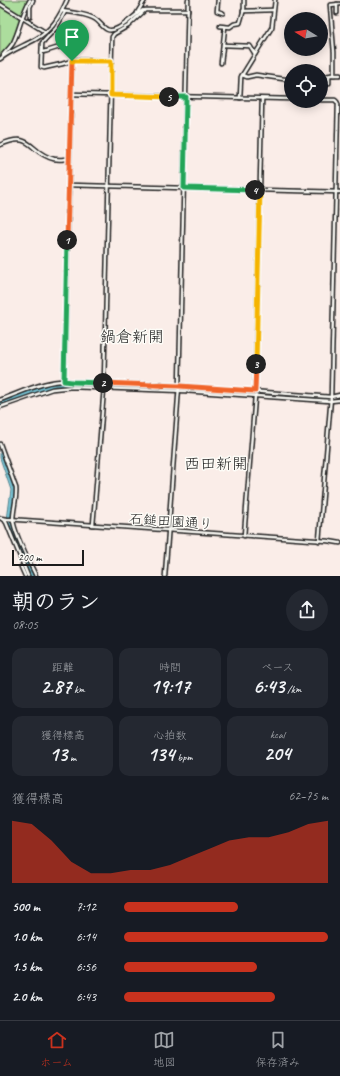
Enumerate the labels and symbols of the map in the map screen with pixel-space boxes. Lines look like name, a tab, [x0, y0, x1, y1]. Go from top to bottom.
north arrow	[284, 12, 328, 56]
pin	[55, 20, 89, 61]
pin: 5	[159, 87, 179, 107]
pin: 4	[245, 180, 265, 200]
pin: 1	[57, 230, 77, 250]
district label: 鍋倉新開	[100, 327, 164, 347]
pin: 3	[246, 354, 266, 374]
pin: 2	[93, 373, 113, 393]
district label: 西田新開	[184, 454, 248, 474]
street label: 石鎚田園通り	[128, 510, 213, 533]
scale bar	[12, 548, 84, 567]

